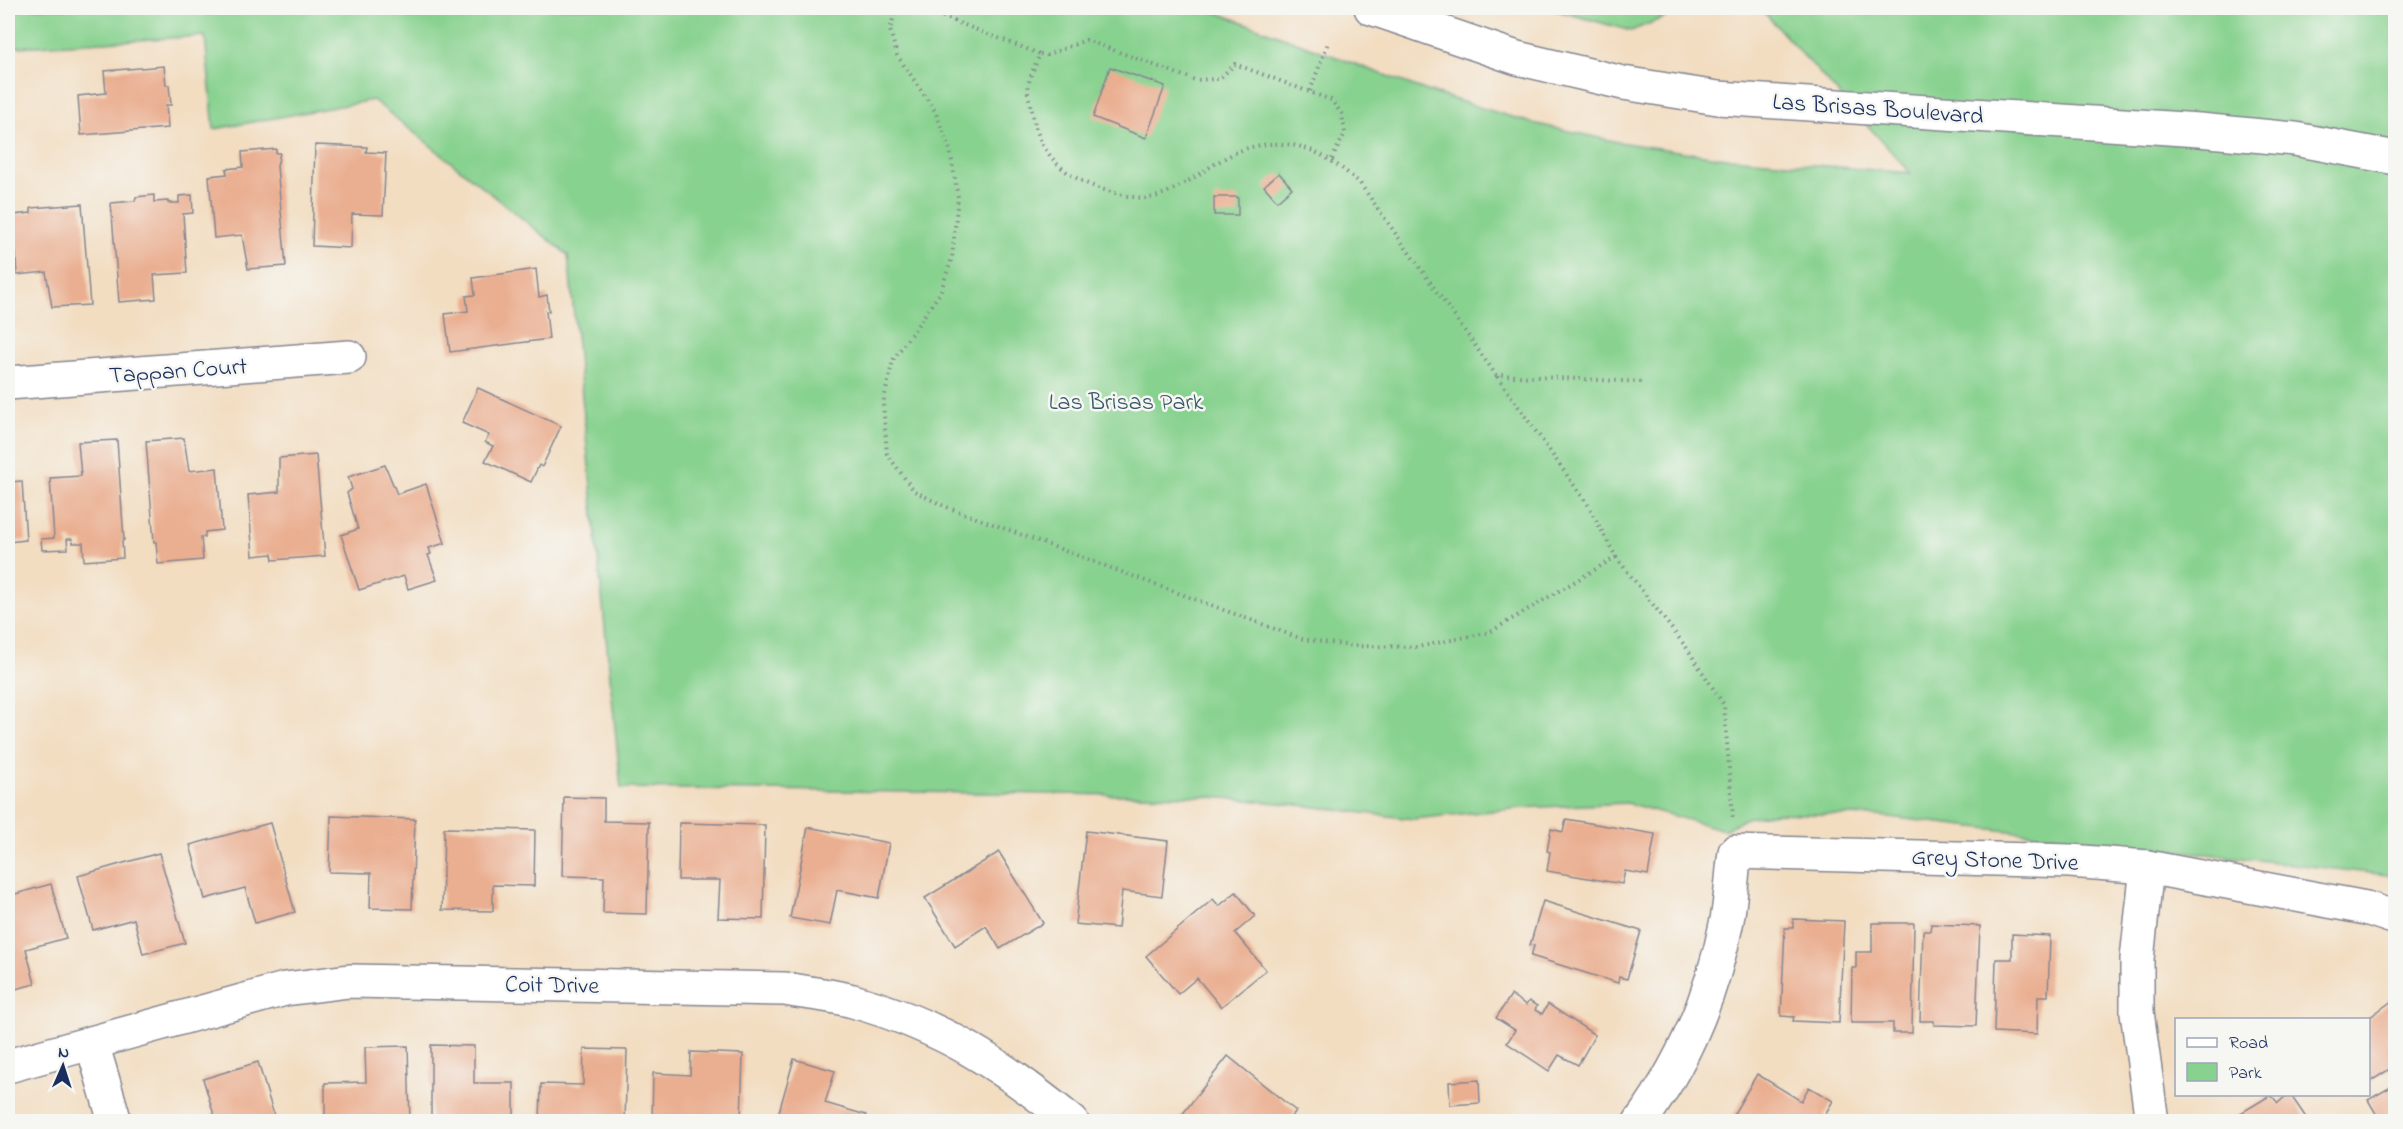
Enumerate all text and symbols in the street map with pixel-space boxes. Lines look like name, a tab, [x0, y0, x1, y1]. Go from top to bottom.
street label: Las Brisas Boulevard	[1771, 86, 1985, 135]
street label: Tappan Court	[108, 350, 248, 395]
park label: Las Brisas Park	[1049, 386, 1204, 421]
street label: Grey Stone Drive	[1911, 841, 2079, 883]
street label: Coit Drive	[505, 968, 600, 1005]
legend	[2175, 1018, 2370, 1096]
text: Road	[2229, 1031, 2268, 1057]
north arrow	[33, 1036, 93, 1096]
text: N	[58, 1041, 70, 1065]
text: Park	[2229, 1061, 2262, 1087]

